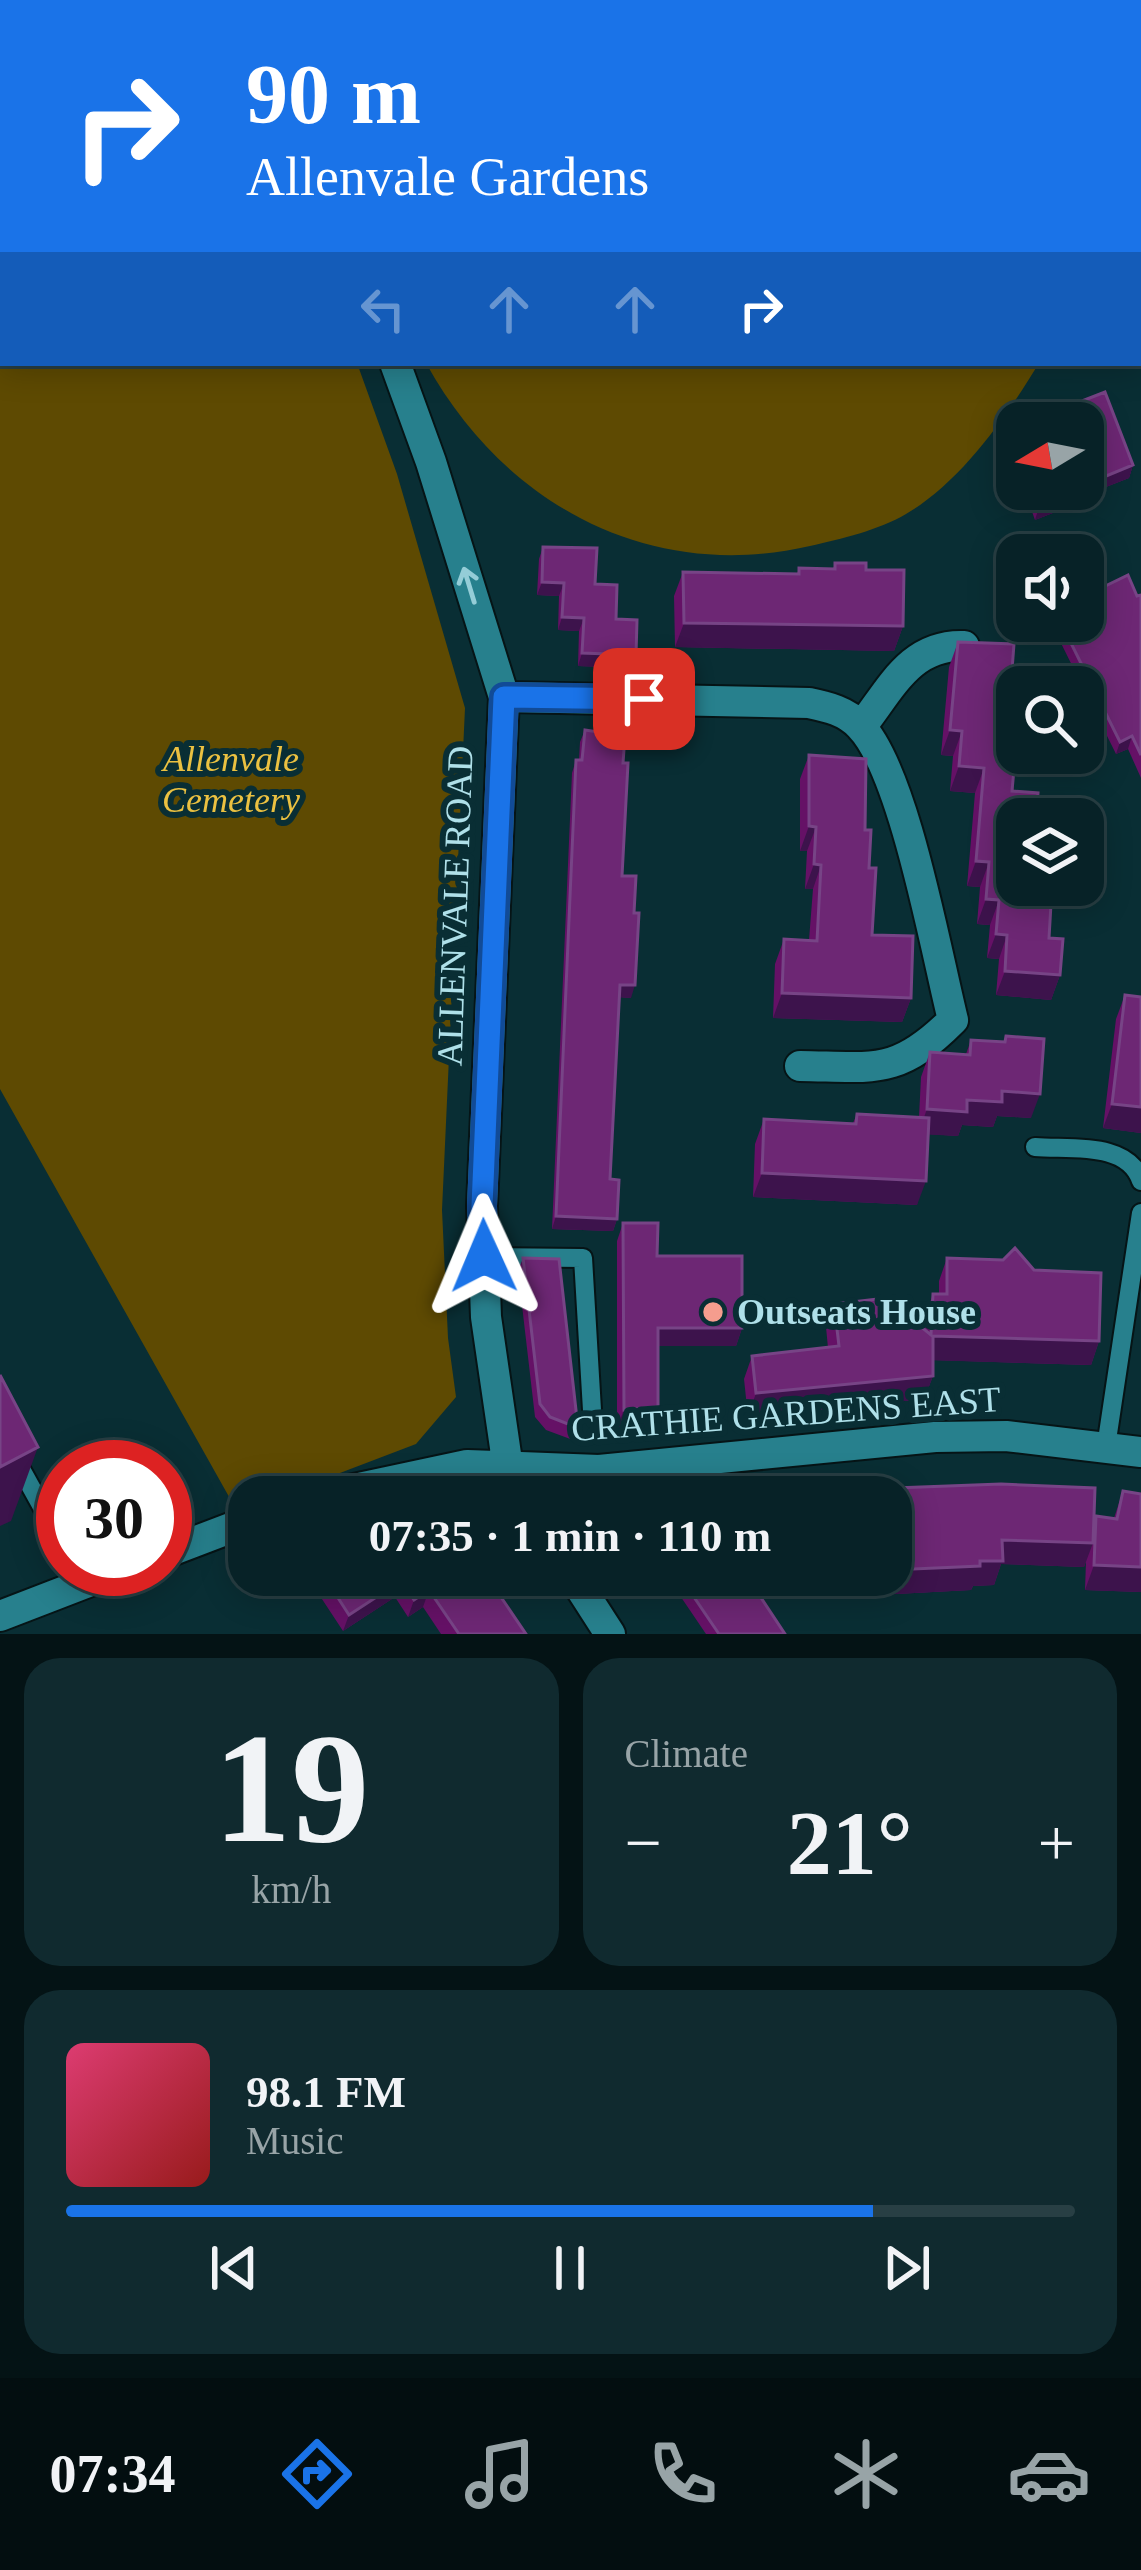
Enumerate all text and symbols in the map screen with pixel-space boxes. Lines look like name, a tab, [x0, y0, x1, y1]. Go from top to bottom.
icon: right	[48, 48, 204, 204]
text: 90 m	[246, 48, 421, 141]
text: Allenvale Gardens	[246, 147, 649, 207]
icon: left	[350, 276, 416, 342]
icon: ahead	[476, 276, 542, 342]
icon: ahead	[602, 276, 668, 342]
icon: right	[728, 276, 794, 342]
north arrow	[996, 402, 1104, 510]
map controls	[996, 402, 1104, 906]
button: sound	[996, 534, 1104, 642]
one-way arrow	[457, 567, 479, 605]
pin	[593, 648, 695, 750]
icon: arrive	[611, 666, 677, 732]
button: search	[996, 666, 1104, 774]
park label: Allenvale Cemetery	[161, 739, 300, 820]
street label: ALLENVALE ROAD	[429, 745, 481, 1067]
button: layers	[996, 798, 1104, 906]
position arrow	[421, 1193, 547, 1319]
place label: Outseats House	[737, 1292, 976, 1332]
marker: Outseats House	[700, 1299, 726, 1325]
street label: CRATHIE GARDENS EAST	[570, 1379, 1002, 1449]
speed limit sign: 30	[36, 1440, 192, 1596]
text: 07:35 · 1 min · 110 m	[369, 1511, 771, 1561]
text: 19	[213, 1702, 369, 1875]
text: Climate	[625, 1732, 748, 1775]
text: 21°	[787, 1794, 913, 1893]
text: −	[625, 1806, 662, 1879]
text: +	[1038, 1806, 1075, 1879]
text: km/h	[251, 1868, 331, 1911]
text: 98.1 FM	[246, 2067, 406, 2117]
text: Music	[246, 2119, 344, 2162]
icon: previous	[201, 2235, 267, 2301]
icon: pause	[537, 2235, 603, 2301]
icon: next	[874, 2235, 940, 2301]
icon: directions	[275, 2432, 359, 2516]
icon: music	[458, 2432, 542, 2516]
icon: phone	[641, 2432, 725, 2516]
icon: climate	[824, 2432, 908, 2516]
icon: car	[1007, 2432, 1091, 2516]
text: 07:34	[50, 2444, 176, 2504]

